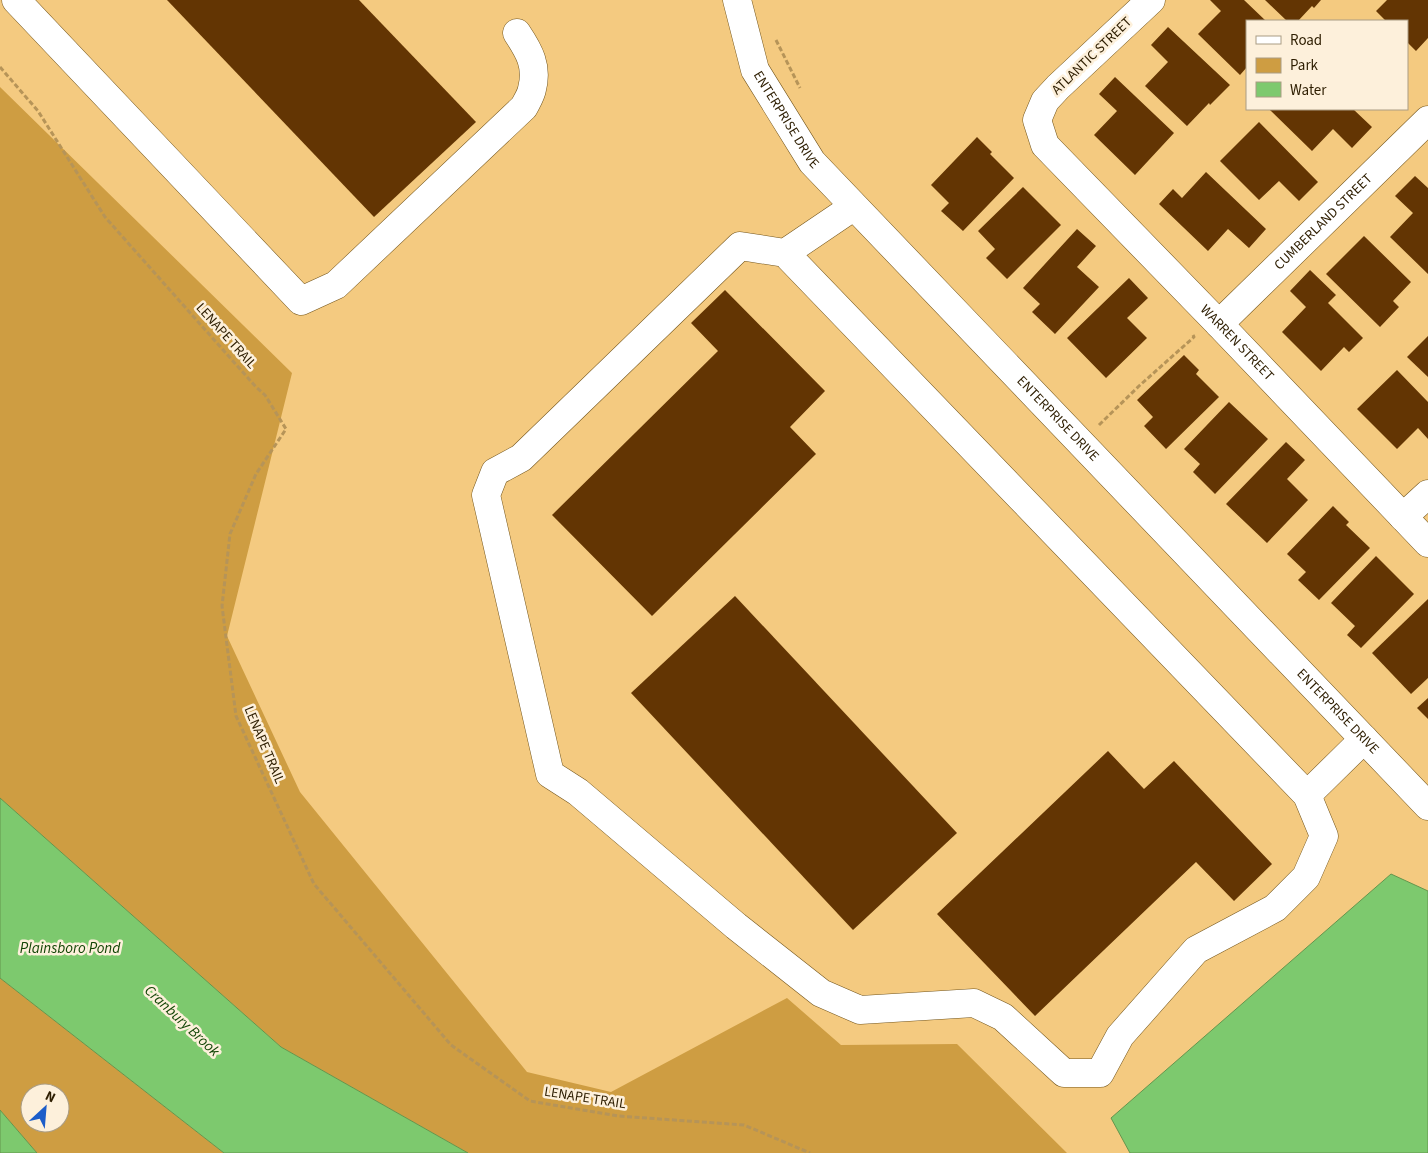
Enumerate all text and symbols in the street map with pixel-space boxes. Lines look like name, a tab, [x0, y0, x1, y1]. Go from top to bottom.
street label: ATLANTIC STREET	[1047, 12, 1137, 100]
legend	[1246, 20, 1408, 110]
text: Road	[1290, 30, 1322, 51]
text: Park	[1290, 55, 1319, 76]
street label: ENTERPRISE DRIVE	[748, 67, 824, 173]
text: Water	[1290, 80, 1327, 101]
street label: CUMBERLAND STREET	[1270, 169, 1378, 275]
street label: LENAPE TRAIL	[191, 299, 261, 373]
street label: WARREN STREET	[1196, 300, 1279, 386]
street label: ENTERPRISE DRIVE	[1012, 372, 1103, 466]
street label: ENTERPRISE DRIVE	[1292, 664, 1383, 759]
street label: LENAPE TRAIL	[239, 703, 289, 787]
water label: Plainsboro Pond	[20, 938, 121, 959]
water label: Cranbury Brook	[140, 981, 225, 1062]
street label: LENAPE TRAIL	[543, 1082, 627, 1114]
north arrow	[20, 1083, 70, 1133]
text: N	[42, 1086, 59, 1108]

